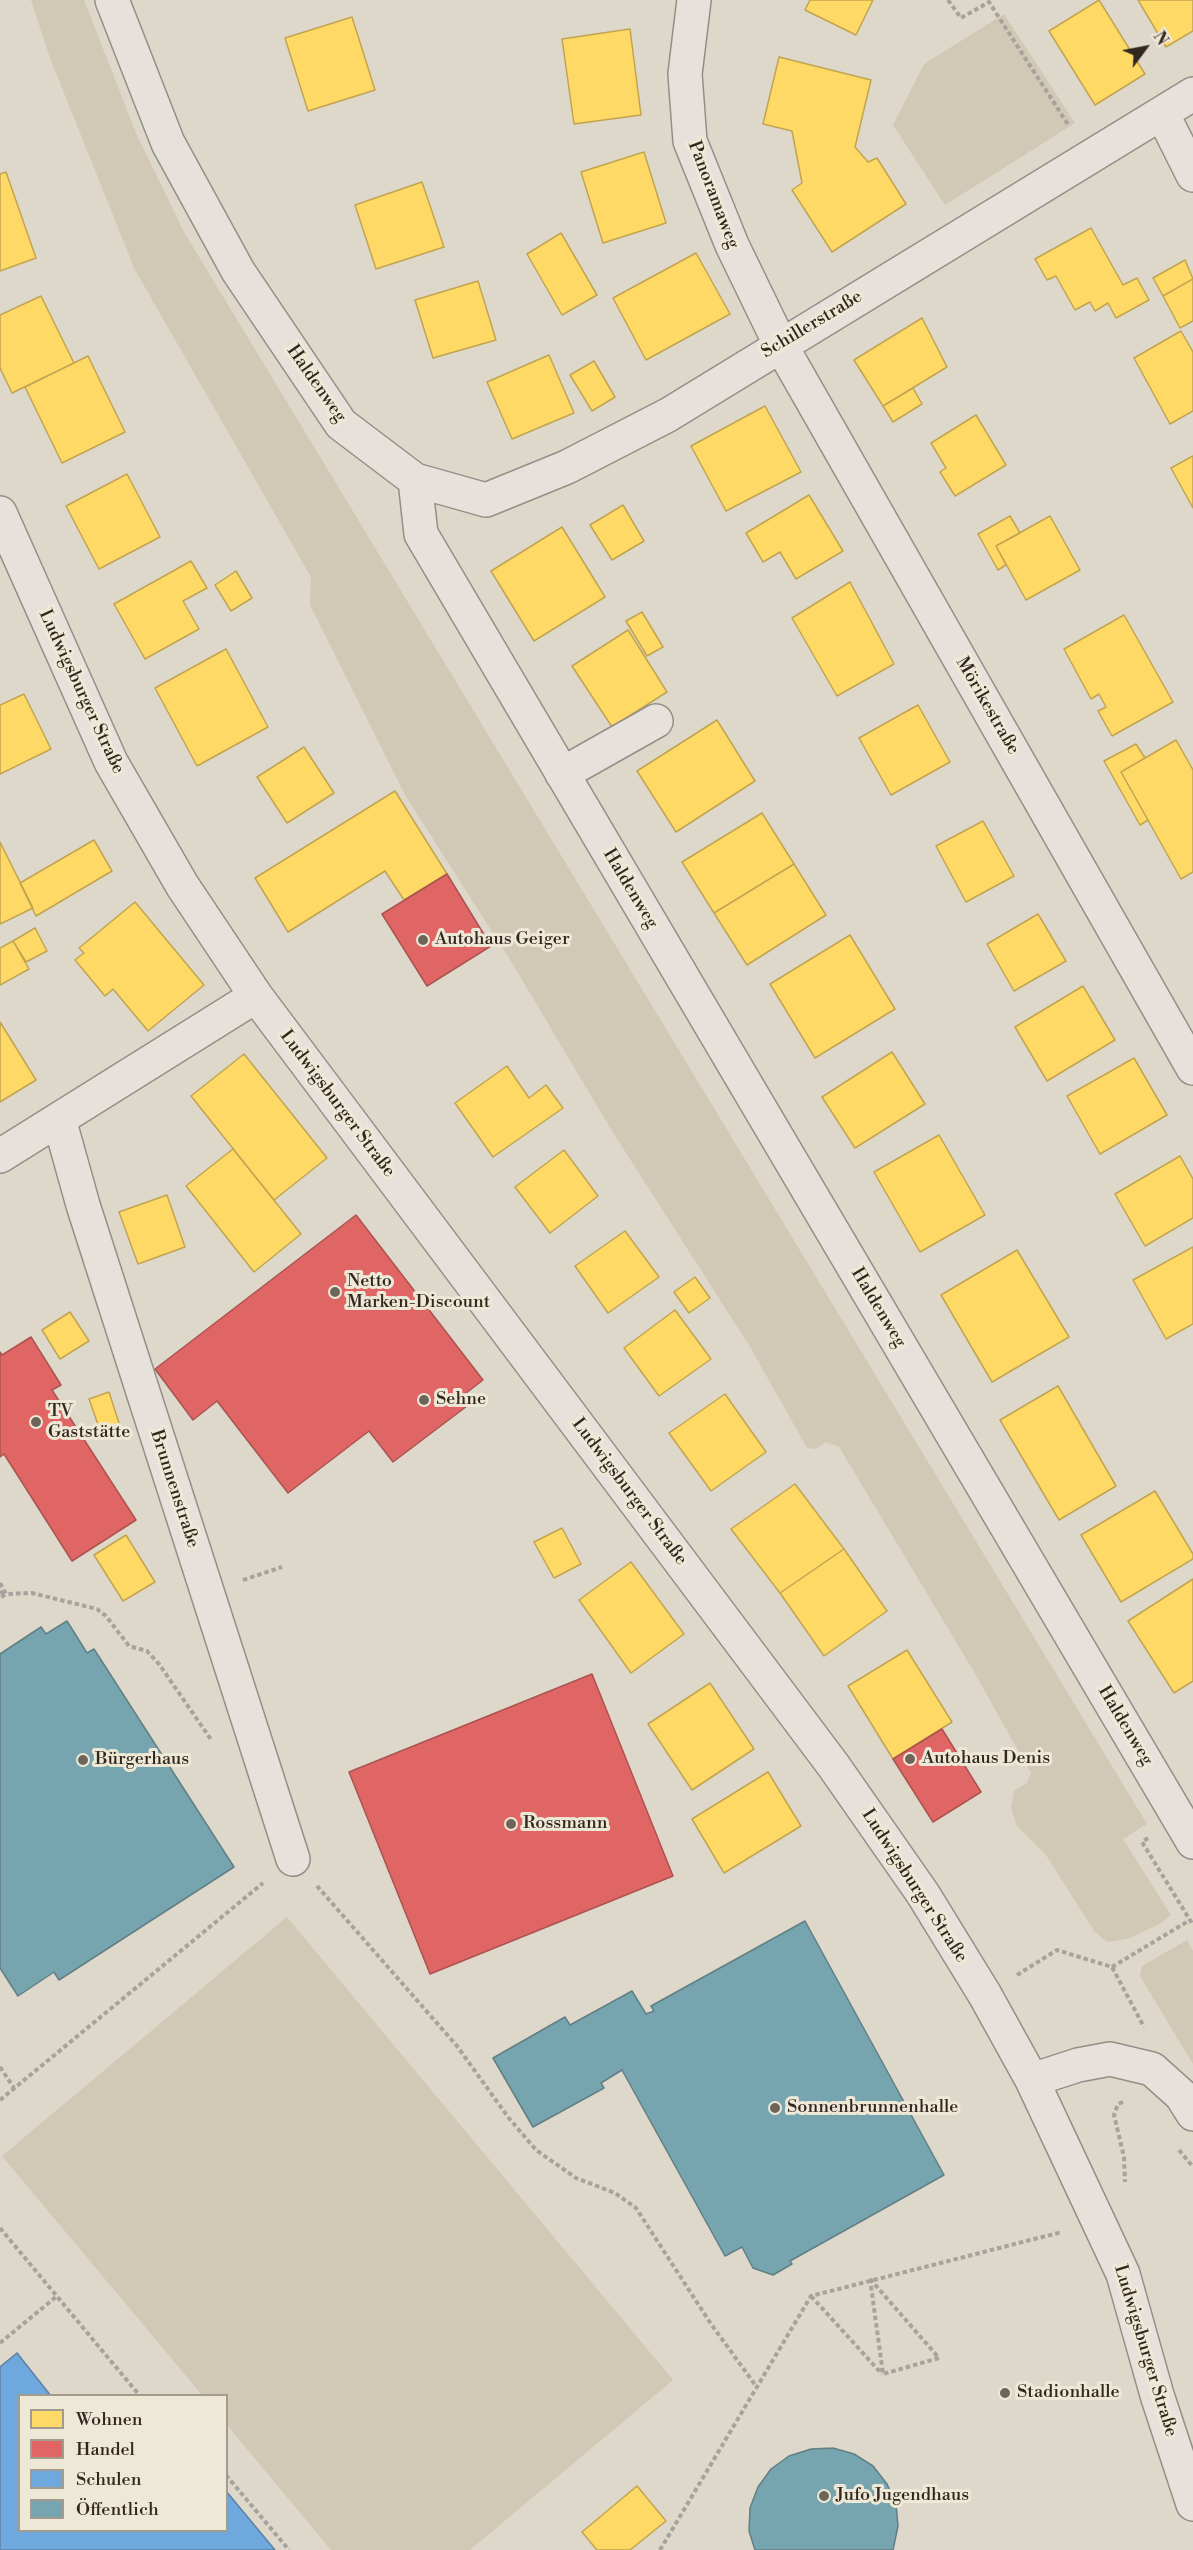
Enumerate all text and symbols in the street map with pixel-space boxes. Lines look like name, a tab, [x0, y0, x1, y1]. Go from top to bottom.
north arrow	[1115, 18, 1175, 78]
text: N	[1148, 28, 1172, 49]
street label: Panoramaweg	[683, 138, 743, 252]
street label: Schillerstraße	[758, 286, 866, 364]
street label: Haldenweg	[281, 341, 351, 427]
street label: Ludwigsburger Straße	[33, 606, 129, 778]
street label: Mörikestraße	[950, 653, 1024, 759]
street label: Haldenweg	[598, 845, 662, 933]
place label: Autohaus Geiger	[435, 929, 570, 951]
marker: Autohaus Geiger	[416, 933, 430, 947]
street label: Ludwigsburger Straße	[275, 1026, 399, 1182]
street label: Haldenweg	[846, 1264, 910, 1352]
place label: Netto Marken-Discount	[347, 1271, 490, 1314]
marker: Netto Marken-Discount	[328, 1285, 342, 1299]
place label: Sehne	[436, 1389, 486, 1411]
marker: Sehne	[417, 1393, 431, 1407]
place label: TV Gaststätte	[48, 1401, 130, 1444]
street label: Ludwigsburger Straße	[567, 1414, 691, 1570]
marker: TV Gaststätte	[29, 1415, 43, 1429]
street label: Brunnenstraße	[145, 1427, 203, 1551]
street label: Haldenweg	[1093, 1682, 1157, 1770]
place label: Autohaus Denis	[922, 1748, 1050, 1770]
place label: Bürgerhaus	[95, 1749, 189, 1771]
marker: Autohaus Denis	[903, 1752, 917, 1766]
marker: Bürgerhaus	[76, 1753, 90, 1767]
street label: Ludwigsburger Straße	[856, 1805, 972, 1967]
place label: Rossmann	[523, 1813, 608, 1835]
marker: Rossmann	[504, 1817, 518, 1831]
place label: Sonnenbrunnenhalle	[787, 2097, 958, 2119]
marker: Sonnenbrunnenhalle	[768, 2101, 782, 2115]
street label: Ludwigsburger Straße	[1109, 2262, 1181, 2440]
place label: Stadionhalle	[1017, 2382, 1120, 2404]
marker: Stadionhalle	[998, 2386, 1012, 2400]
legend	[18, 2394, 228, 2532]
text: Wohnen	[76, 2408, 143, 2431]
text: Handel	[76, 2438, 135, 2461]
text: Schulen	[76, 2468, 141, 2491]
place label: Jufo Jugendhaus	[836, 2485, 969, 2507]
marker: Jufo Jugendhaus	[817, 2489, 831, 2503]
text: Öffentlich	[76, 2498, 159, 2521]

